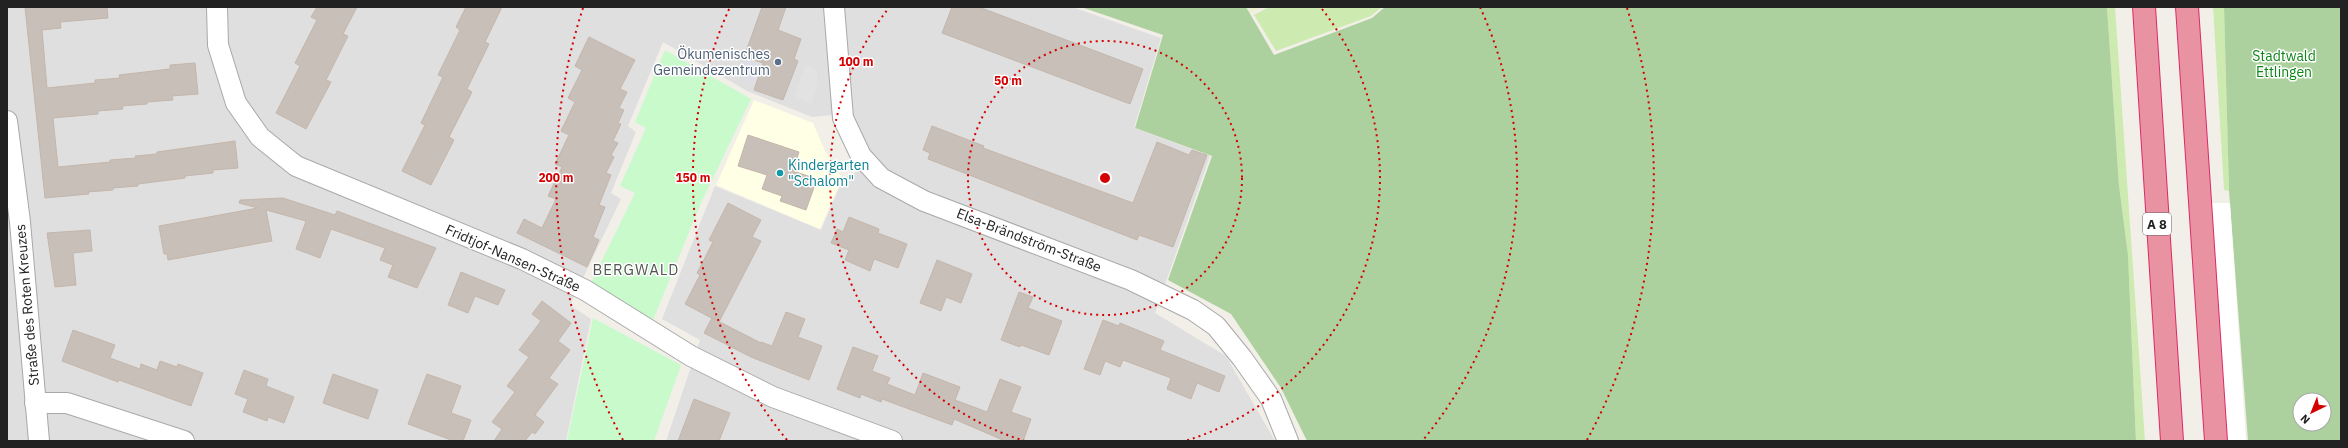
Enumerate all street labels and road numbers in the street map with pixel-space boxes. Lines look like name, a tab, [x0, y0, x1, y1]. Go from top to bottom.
street label: Elsa-Brändström-Straße	[954, 204, 1104, 276]
road number: A 8	[2143, 213, 2171, 235]
street label: Fridtjof-Nansen-Straße	[443, 220, 584, 296]
street label: Straße des Roten Kreuzes	[11, 223, 43, 387]

